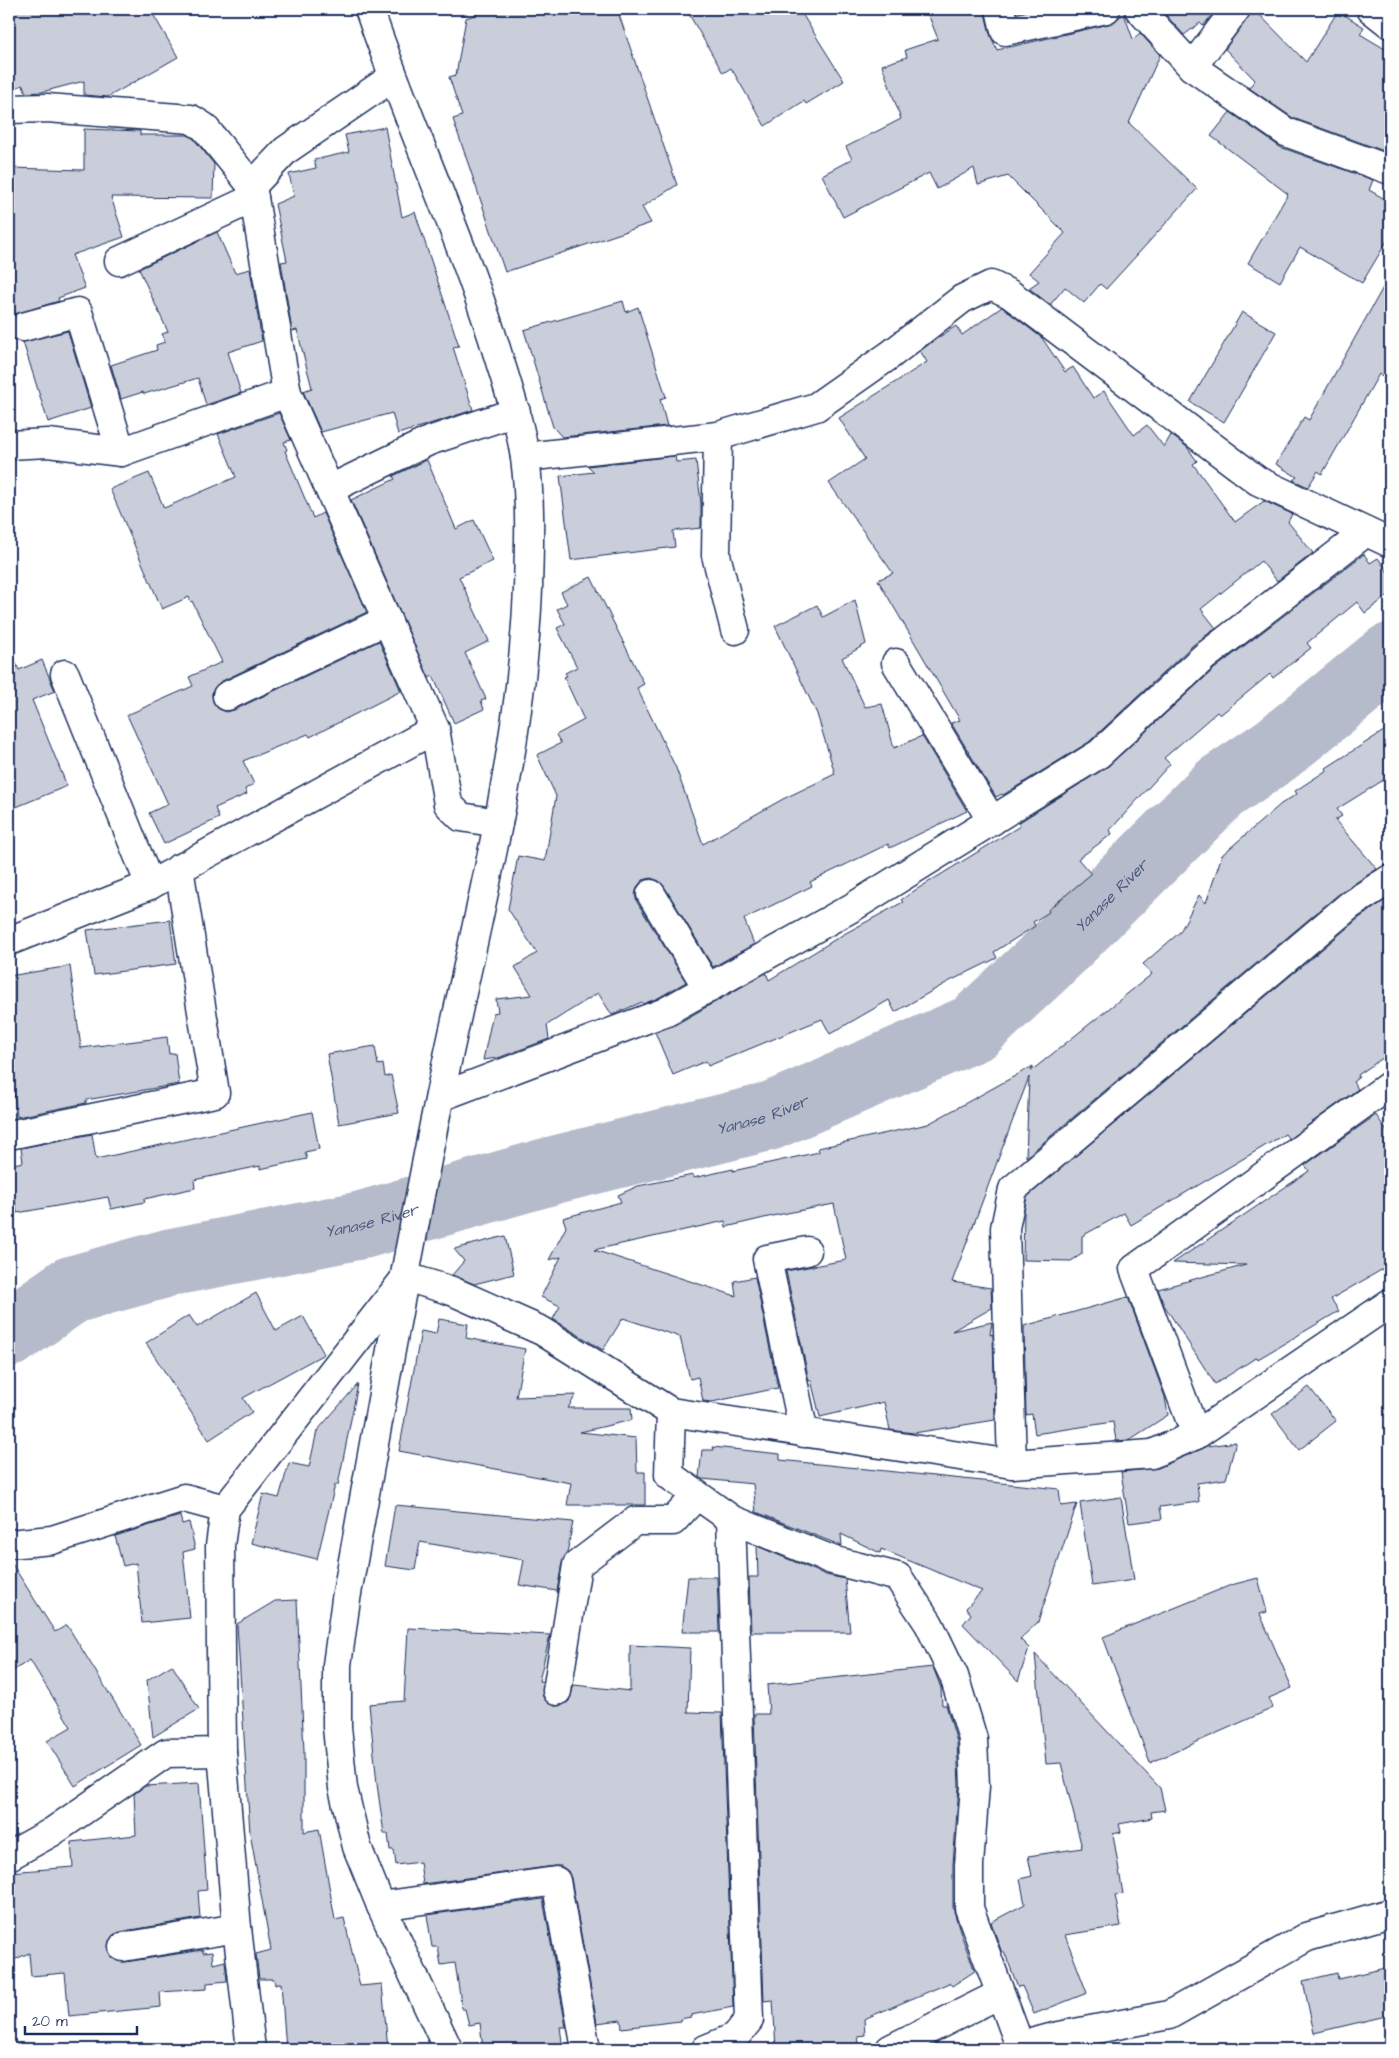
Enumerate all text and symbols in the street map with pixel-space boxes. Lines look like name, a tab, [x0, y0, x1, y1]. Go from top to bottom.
water label: Yanase River	[1070, 853, 1155, 937]
water label: Yanase River	[714, 1089, 814, 1140]
water label: Yanase River	[323, 1198, 423, 1243]
scale bar	[25, 2003, 138, 2035]
text: 20 m	[32, 2011, 68, 2032]

